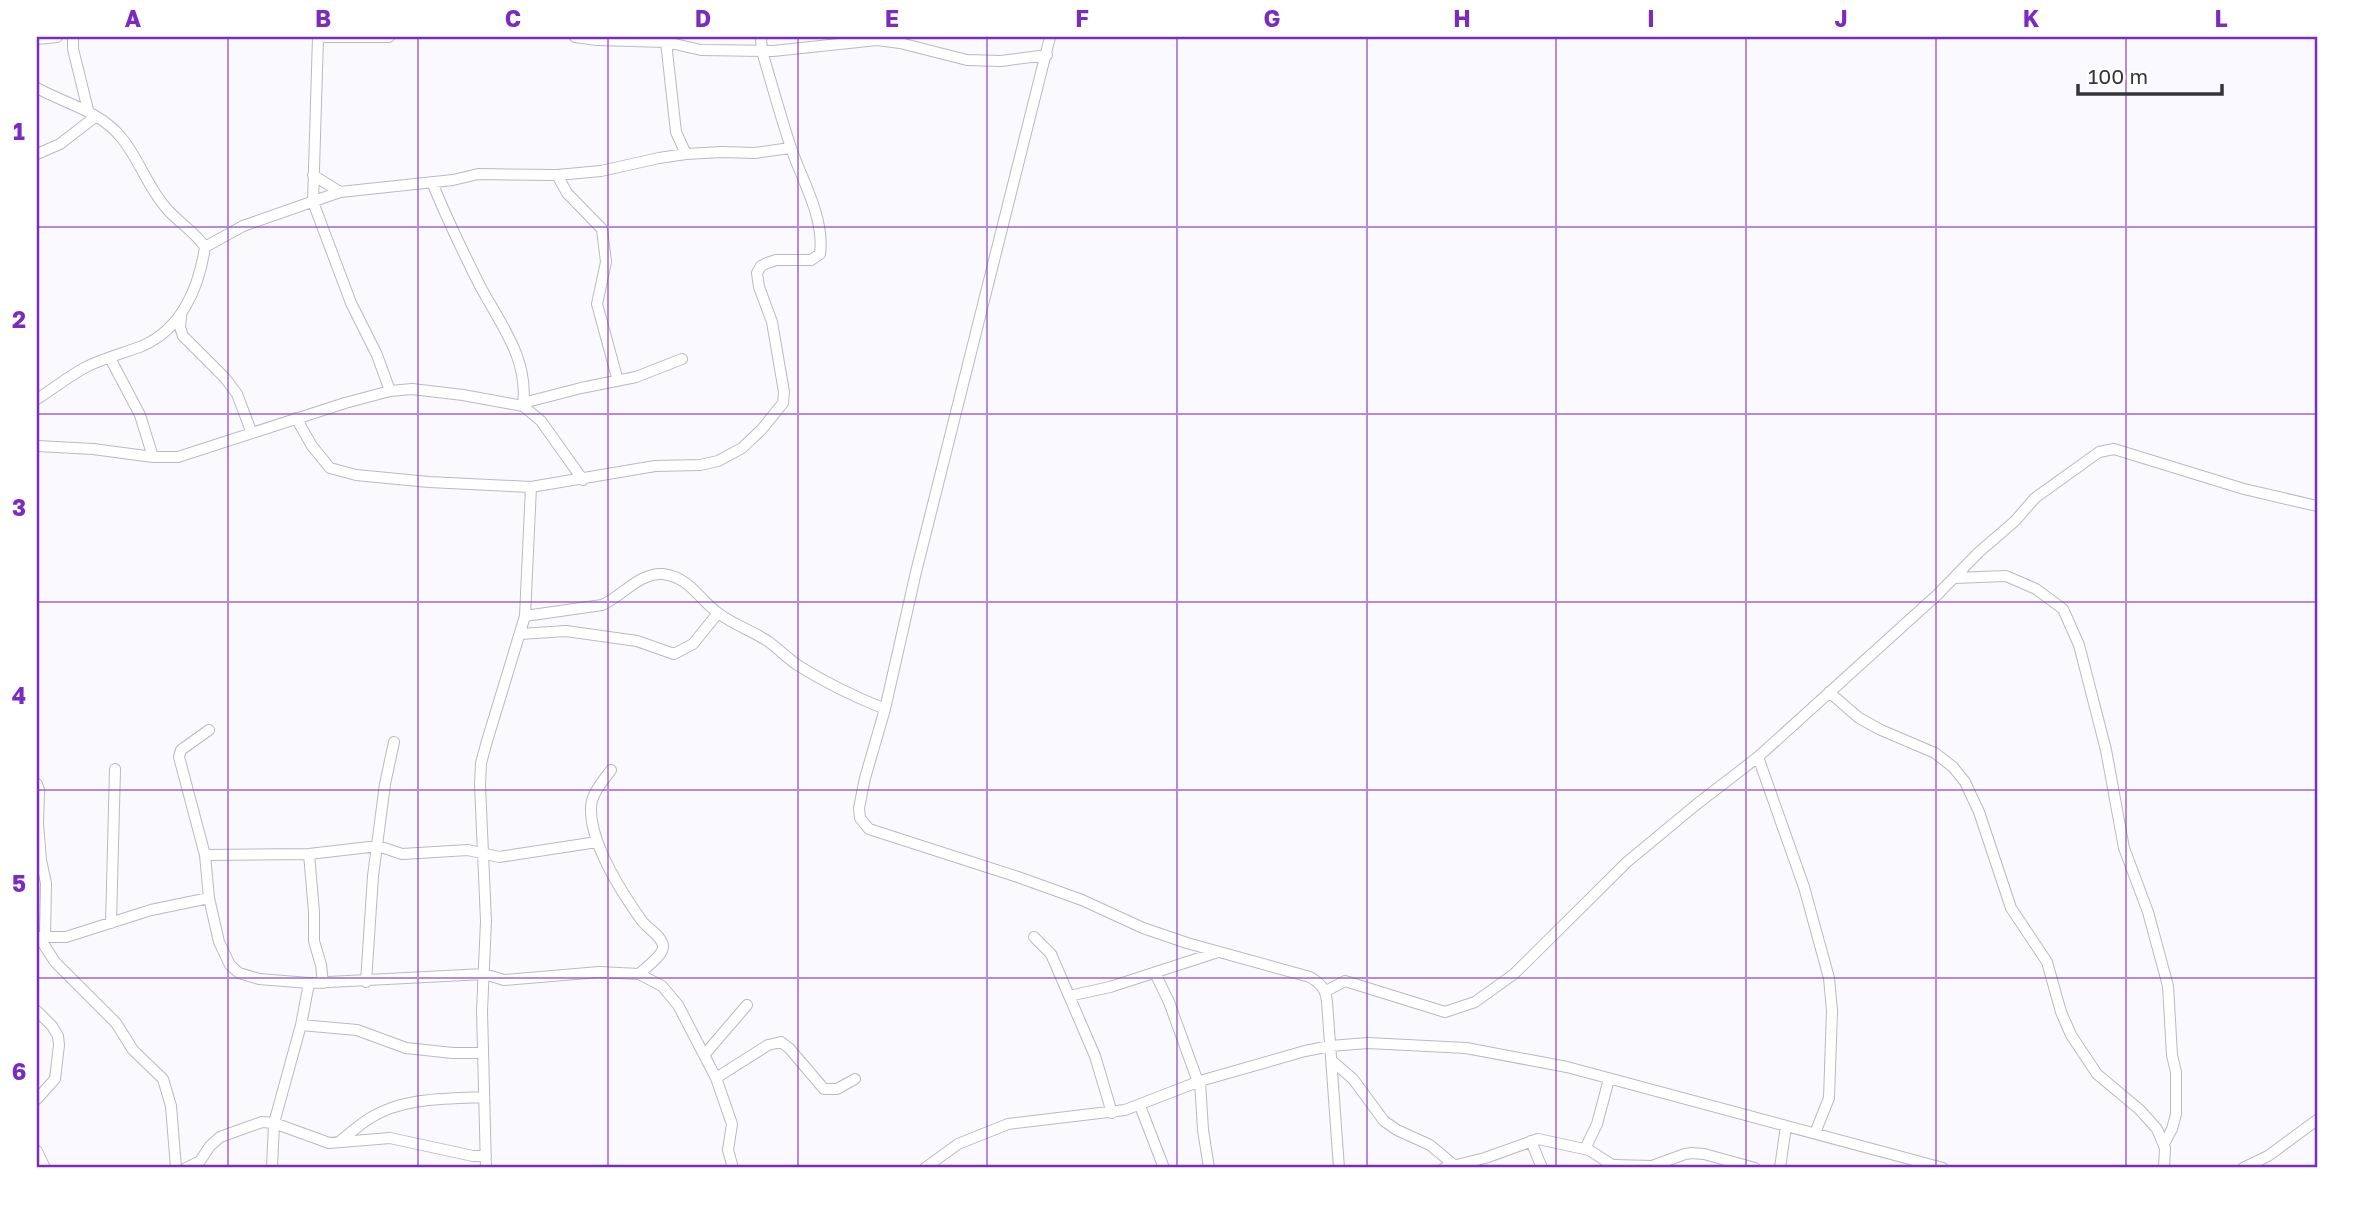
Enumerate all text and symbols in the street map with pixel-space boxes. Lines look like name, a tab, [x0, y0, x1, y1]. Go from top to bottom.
text: A	[125, 4, 142, 32]
text: B	[315, 4, 331, 32]
text: C	[505, 4, 521, 32]
text: D	[695, 4, 711, 32]
text: E	[885, 4, 899, 32]
text: F	[1075, 4, 1089, 32]
text: G	[1264, 4, 1280, 32]
text: H	[1453, 4, 1471, 32]
text: I	[1647, 4, 1655, 32]
text: J	[1834, 4, 1848, 32]
text: K	[2023, 4, 2040, 32]
text: L	[2214, 4, 2228, 32]
scale bar	[2078, 52, 2221, 96]
text: 100 m	[2088, 63, 2148, 89]
text: 1	[13, 117, 25, 145]
text: 2	[12, 305, 26, 333]
text: 3	[12, 493, 26, 521]
text: 4	[12, 681, 26, 709]
text: 5	[12, 869, 26, 897]
text: 6	[12, 1057, 26, 1085]

